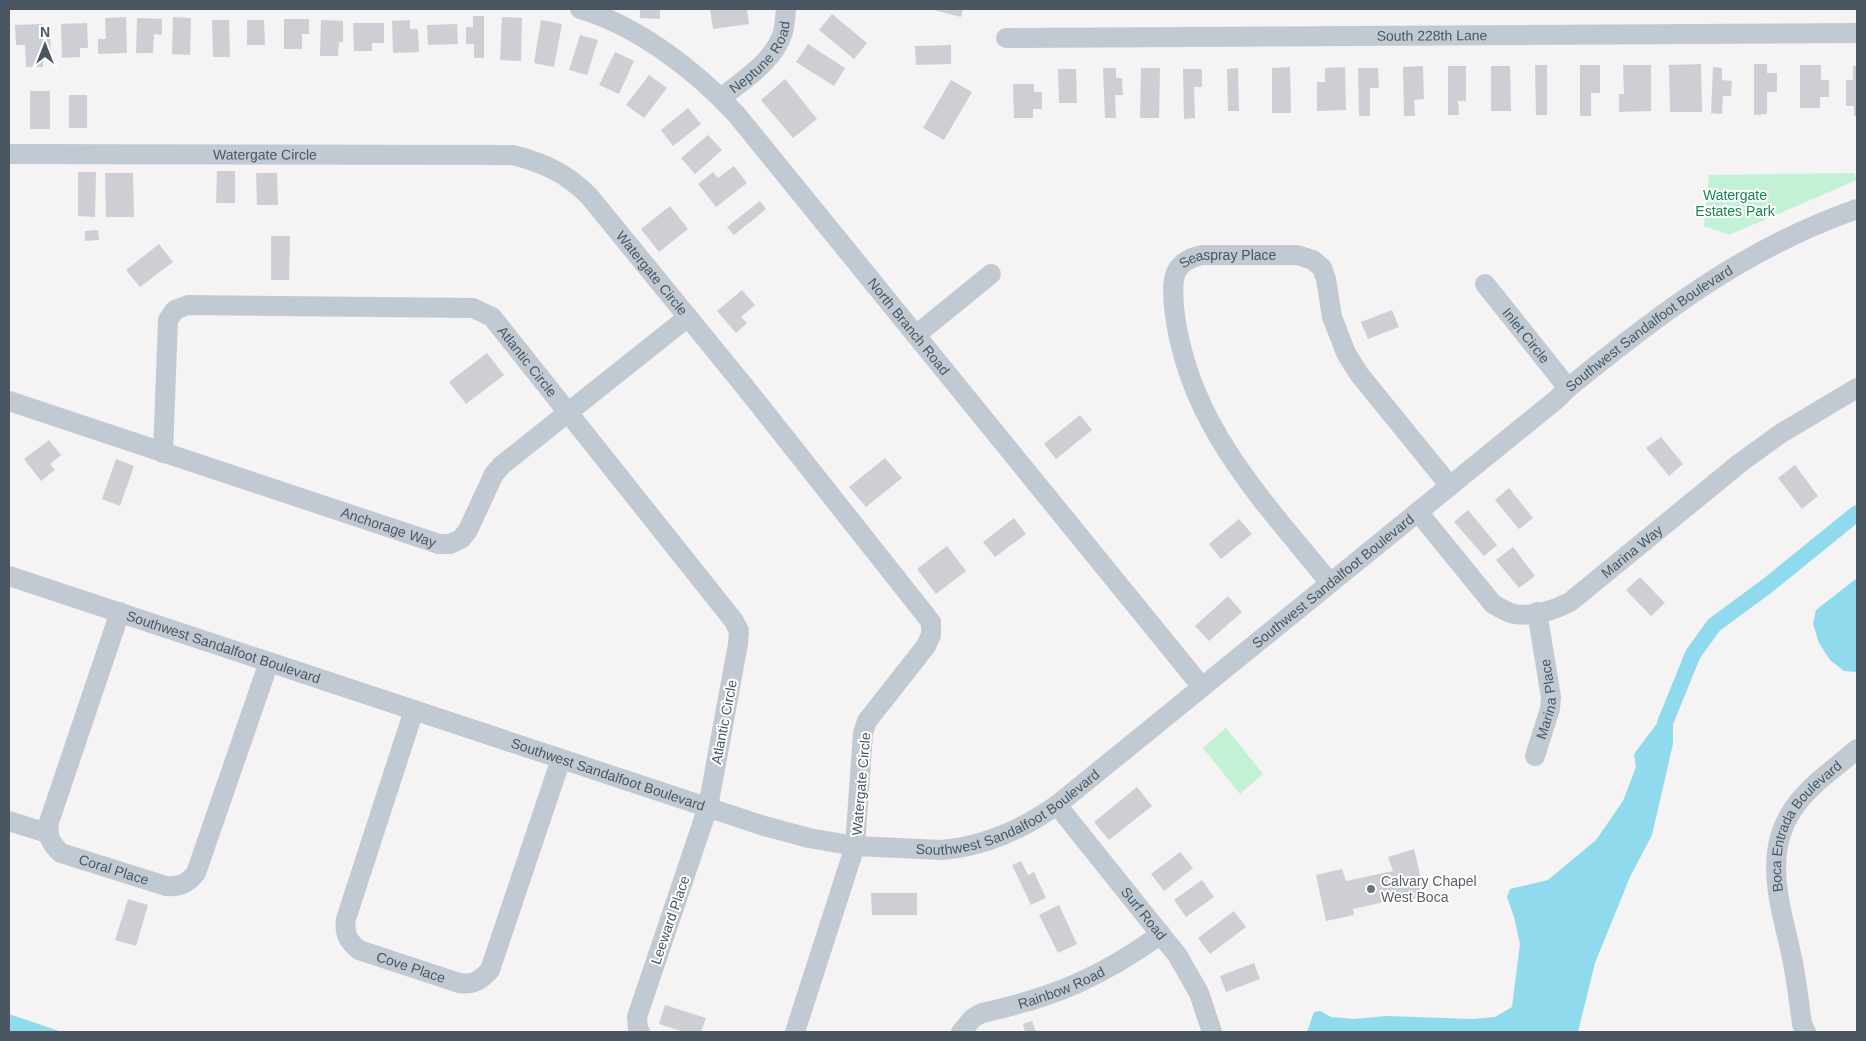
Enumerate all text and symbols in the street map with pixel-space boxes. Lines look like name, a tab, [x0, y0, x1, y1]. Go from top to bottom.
north arrow	[20, 20, 70, 70]
street label: Neptune Road	[726, 20, 793, 96]
text: N	[40, 24, 50, 40]
street label: South 228th Lane	[1377, 27, 1488, 44]
street label: Watergate Circle	[213, 146, 317, 163]
park label: Watergate Estates Park	[1695, 187, 1776, 219]
street label: Watergate Circle	[613, 228, 691, 318]
street label: Seaspray Place	[1176, 247, 1277, 271]
street label: Southwest Sandalfoot Boulevard	[1562, 262, 1735, 395]
street label: North Branch Road	[865, 275, 953, 378]
street label: Inlet Circle	[1499, 305, 1553, 367]
street label: Atlantic Circle	[494, 323, 560, 400]
street label: Anchorage Way	[339, 504, 438, 550]
street label: Southwest Sandalfoot Boulevard	[1249, 511, 1417, 651]
street label: Marina Way	[1598, 522, 1666, 581]
street label: Southwest Sandalfoot Boulevard	[124, 607, 323, 687]
street label: Marina Place	[1533, 657, 1559, 741]
street label: Atlantic Circle	[708, 678, 740, 766]
street label: Watergate Circle	[849, 731, 874, 836]
street label: Southwest Sandalfoot Boulevard	[509, 735, 707, 814]
street label: Boca Entrada Boulevard	[1768, 757, 1845, 893]
street label: Southwest Sandalfoot Boulevard	[915, 766, 1102, 858]
street label: Coral Place	[77, 851, 151, 888]
street label: Leeward Place	[647, 873, 693, 966]
place label: Calvary Chapel West Boca	[1381, 873, 1477, 905]
marker: Calvary Chapel West Boca	[1365, 883, 1377, 895]
street label: Surf Road	[1118, 884, 1170, 943]
street label: Cove Place	[374, 948, 448, 986]
street label: Rainbow Road	[1016, 963, 1107, 1012]

